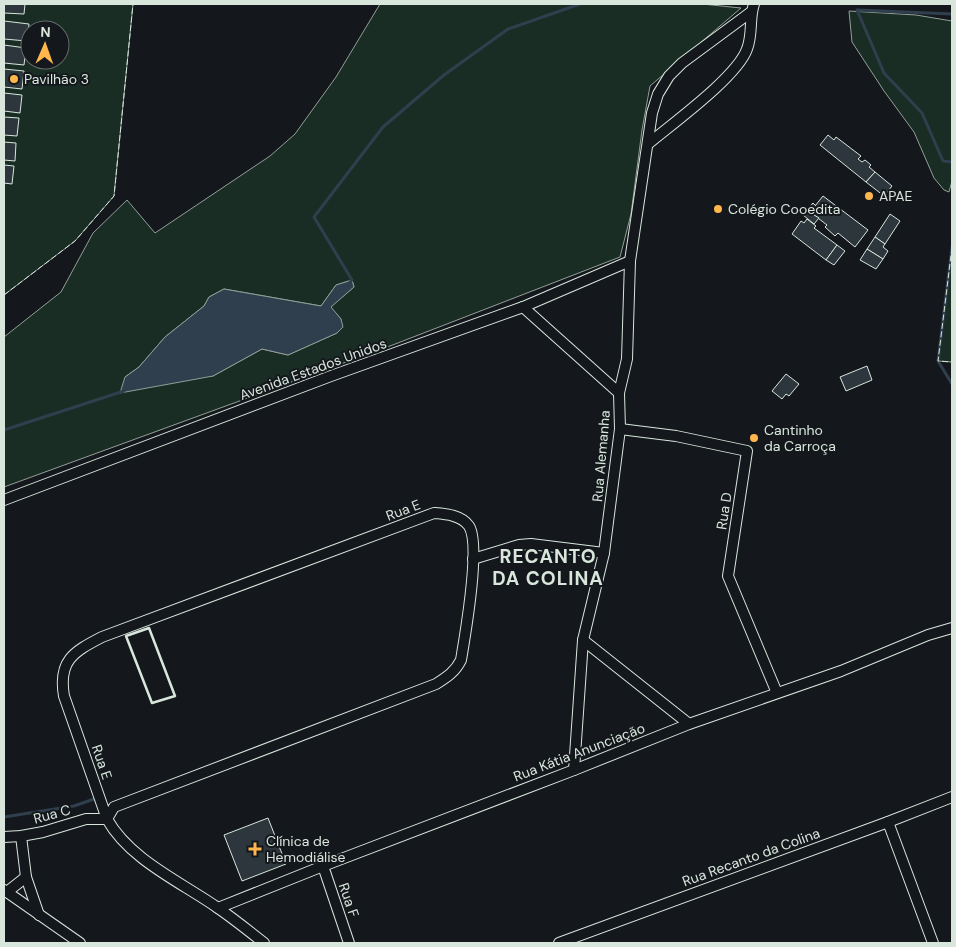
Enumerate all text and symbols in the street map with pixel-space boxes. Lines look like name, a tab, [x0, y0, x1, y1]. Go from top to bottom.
north arrow	[20, 20, 70, 70]
text: N	[40, 23, 51, 41]
place label: Pavilhão 3	[24, 70, 89, 88]
marker: Pavilhão 3	[8, 73, 20, 85]
place label: APAE	[879, 187, 912, 205]
marker: APAE	[863, 190, 875, 202]
place label: Colégio Cooedita	[728, 200, 840, 218]
marker: Colégio Cooedita	[712, 203, 724, 215]
street label: Avenida Estados Unidos	[237, 334, 389, 404]
street label: Rua Alemanha	[588, 409, 614, 503]
place label: Cantinho da Carroça	[764, 421, 836, 455]
marker: Cantinho da Carroça	[748, 432, 760, 444]
street label: Rua D	[712, 491, 736, 531]
street label: Rua E	[383, 495, 423, 525]
district label: RECANTO DA COLINA	[492, 544, 604, 591]
street label: Rua Kátia Anunciação	[511, 719, 647, 785]
street label: Rua E	[88, 742, 116, 782]
street label: Rua C	[31, 800, 73, 828]
street label: Rua Recanto da Colina	[680, 824, 822, 890]
place label: Clínica de Hemodiálise	[266, 832, 346, 866]
marker: Clínica de Hemodiálise	[248, 842, 262, 856]
street label: Rua F	[335, 880, 363, 920]

